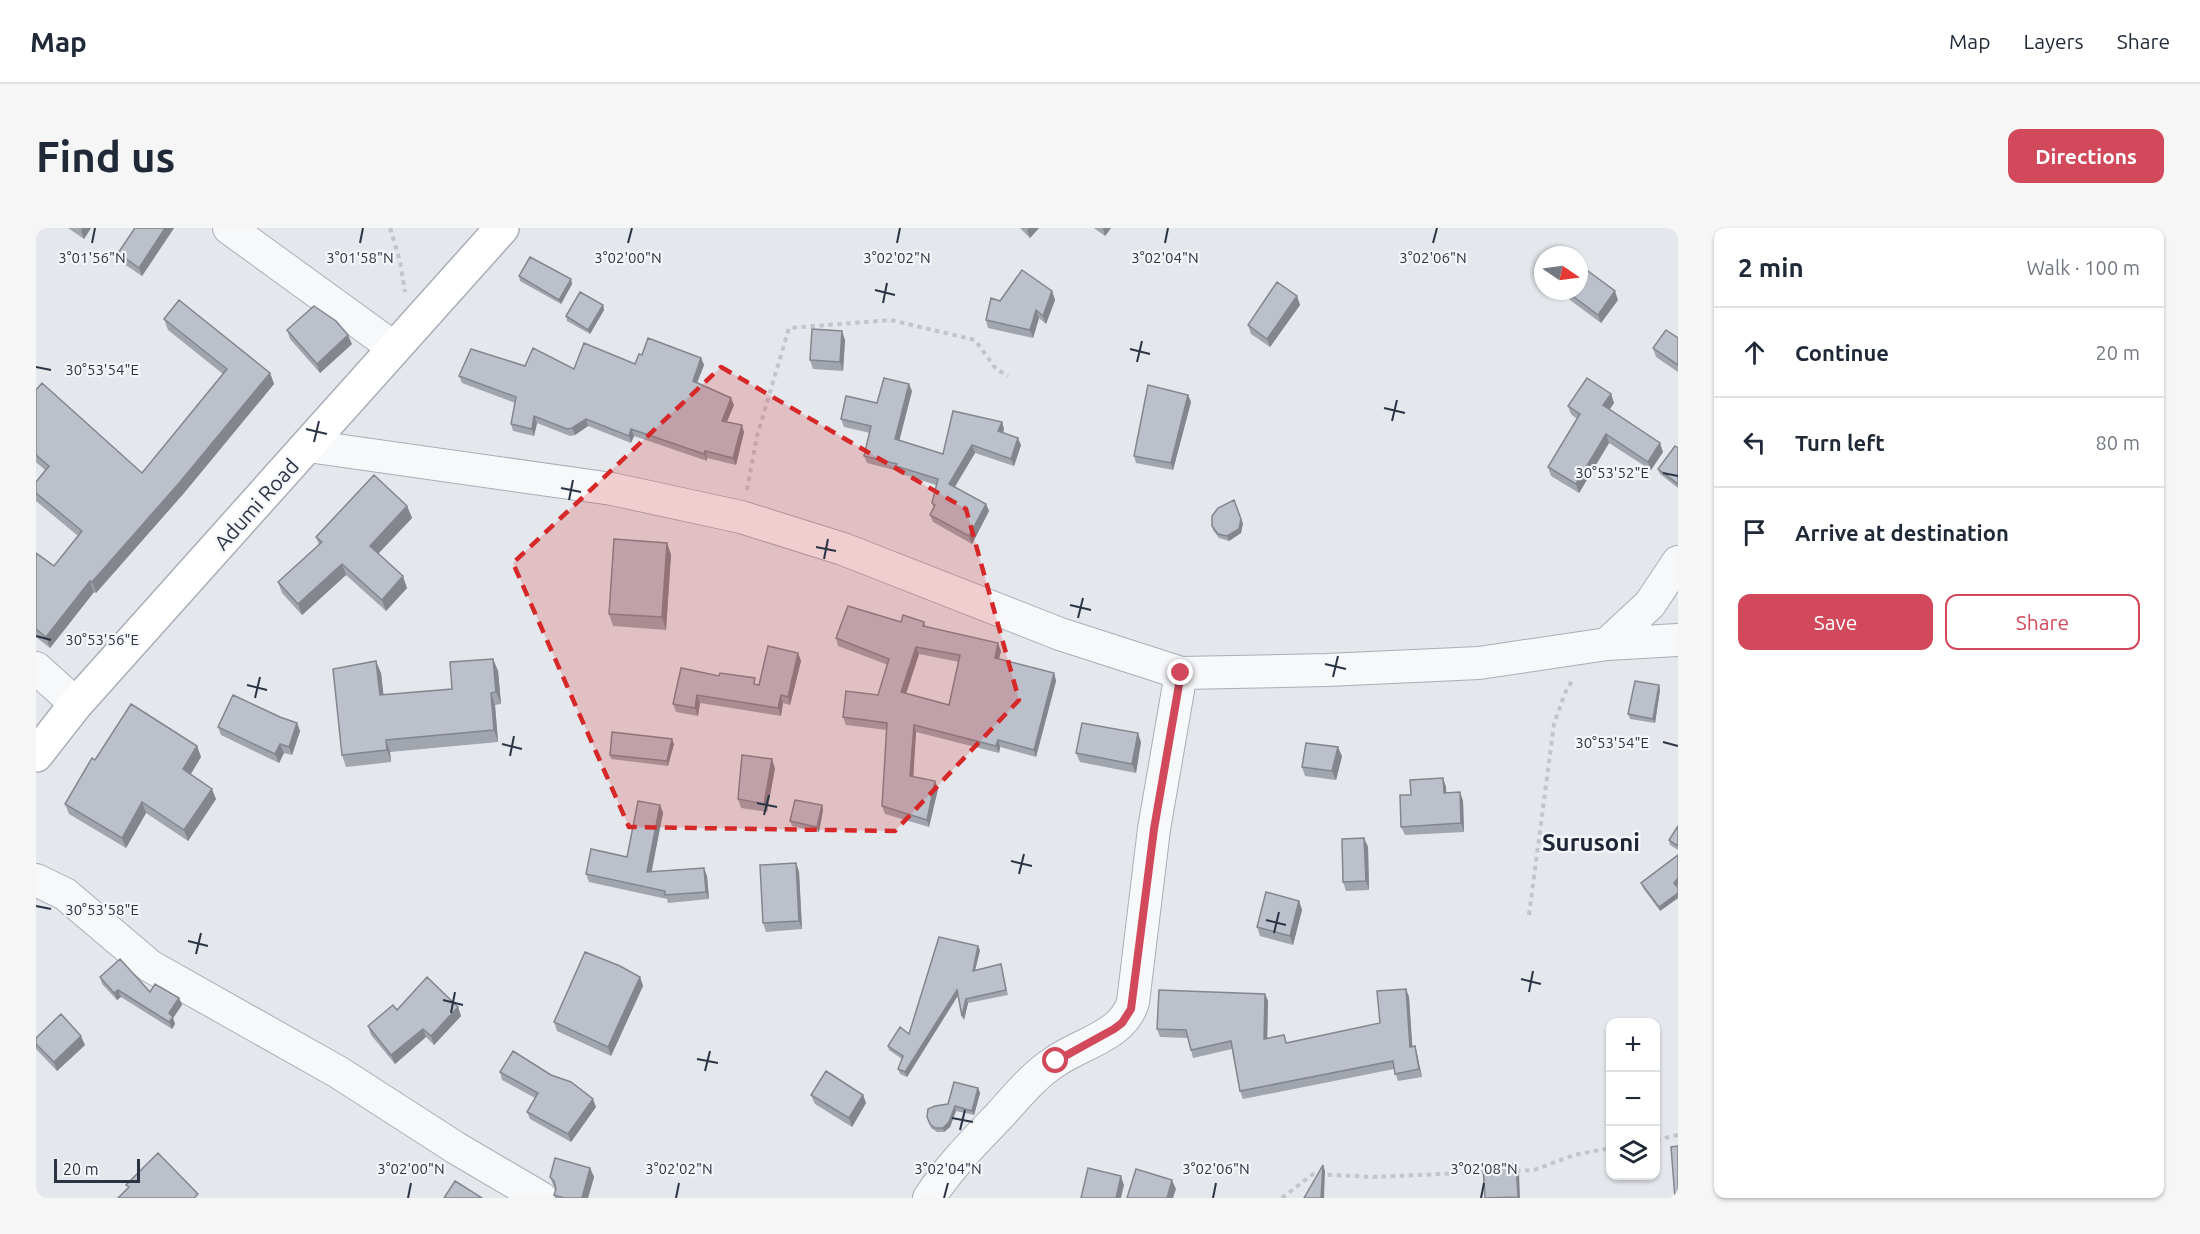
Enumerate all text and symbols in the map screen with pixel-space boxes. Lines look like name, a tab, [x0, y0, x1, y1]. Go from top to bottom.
text: Map	[30, 26, 87, 57]
text: Map	[1949, 29, 1990, 53]
text: Layers	[2023, 29, 2084, 53]
text: Share	[2117, 29, 2170, 53]
button: Directions	[2008, 129, 2164, 183]
text: Find us	[36, 133, 175, 180]
north arrow	[1534, 246, 1588, 300]
text: 3°01'56"N	[58, 249, 126, 266]
text: 3°01'58"N	[326, 249, 394, 266]
text: 3°02'00"N	[594, 249, 662, 266]
text: 3°02'02"N	[863, 249, 931, 266]
text: 3°02'04"N	[1131, 249, 1199, 266]
text: 3°02'06"N	[1399, 249, 1467, 266]
text: 2 min	[1738, 253, 1804, 282]
text: Walk · 100 m	[2027, 256, 2140, 279]
icon: ahead	[1738, 336, 1771, 369]
text: Continue	[1795, 340, 1889, 365]
text: 20 m	[2096, 341, 2140, 364]
text: 30°53'54"E	[65, 361, 139, 378]
icon: left	[1738, 426, 1771, 459]
text: Turn left	[1795, 430, 1885, 455]
text: 80 m	[2096, 431, 2140, 454]
street label: Adumi Road	[209, 453, 303, 555]
text: 30°53'52"E	[1575, 464, 1649, 481]
icon: arrive	[1738, 516, 1771, 549]
text: Arrive at destination	[1795, 520, 2009, 545]
button: Save	[1738, 594, 1933, 650]
button: Share	[1945, 594, 2140, 650]
text: 30°53'56"E	[65, 631, 139, 648]
route end	[1167, 659, 1193, 685]
text: 30°53'54"E	[1575, 734, 1649, 751]
district label: Surusoni	[1542, 829, 1640, 856]
text: 30°53'58"E	[65, 901, 139, 918]
map controls	[1606, 1018, 1660, 1180]
button: +	[1606, 1018, 1660, 1072]
route start	[1042, 1047, 1068, 1073]
button: −	[1606, 1072, 1660, 1126]
button: layers	[1606, 1126, 1660, 1180]
scale bar	[54, 1156, 140, 1184]
text: 20 m	[63, 1160, 99, 1178]
text: 3°02'00"N	[377, 1160, 445, 1177]
text: 3°02'02"N	[645, 1160, 713, 1177]
text: 3°02'04"N	[914, 1160, 982, 1177]
text: 3°02'06"N	[1182, 1160, 1250, 1177]
text: 3°02'08"N	[1450, 1160, 1518, 1177]

